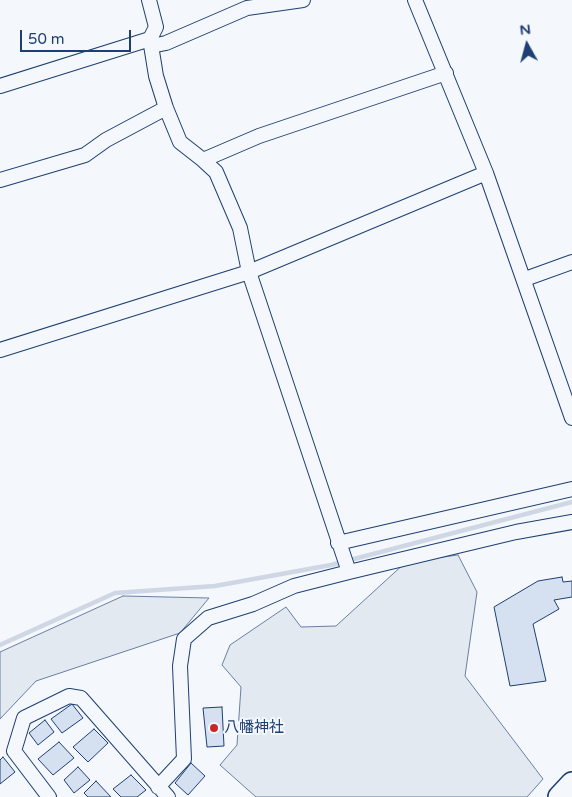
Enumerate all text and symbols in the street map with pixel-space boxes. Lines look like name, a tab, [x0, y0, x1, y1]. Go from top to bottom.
scale bar	[22, 20, 134, 52]
north arrow	[502, 20, 552, 70]
text: N	[518, 20, 532, 39]
text: 50 m	[28, 30, 65, 48]
place label: 八幡神社	[224, 719, 284, 737]
marker: 八幡神社	[208, 722, 220, 734]

